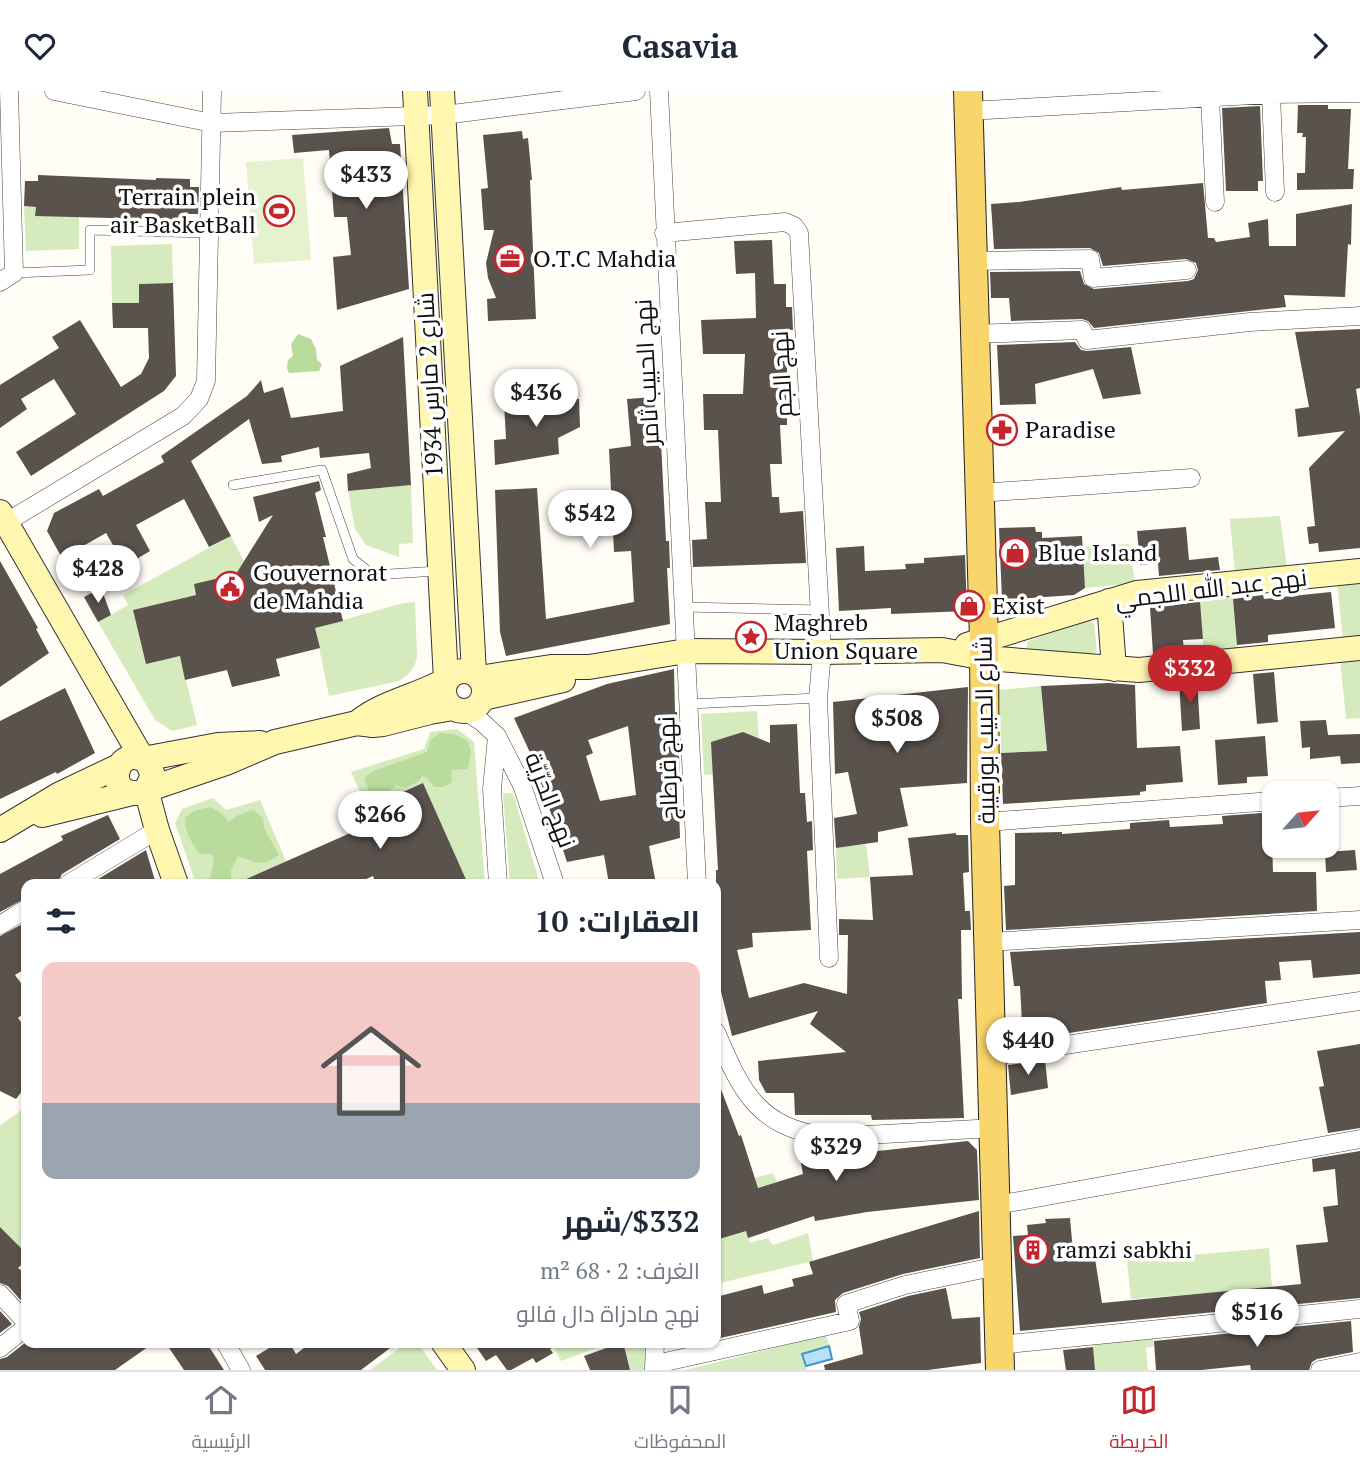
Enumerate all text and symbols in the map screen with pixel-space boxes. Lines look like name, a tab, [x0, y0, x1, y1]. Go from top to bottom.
text: Casavia	[622, 25, 738, 67]
icon: heart	[21, 27, 59, 65]
icon: forward	[1301, 27, 1339, 65]
pin: $433	[325, 151, 407, 211]
text: $433	[340, 158, 392, 189]
place label: Terrain plein air BasketBall	[110, 180, 256, 240]
sports icon: Terrain plein air BasketBall	[262, 194, 296, 228]
office icon: O.T.C Mahdia	[493, 242, 527, 276]
place label: O.T.C Mahdia	[533, 242, 676, 274]
street label: شارع 2 مارس 1934	[408, 291, 451, 479]
street label: نهج الحبيب ثامر	[626, 298, 667, 448]
street label: نهج الجم	[763, 330, 800, 418]
pin: $436	[495, 369, 577, 429]
text: $436	[510, 376, 562, 407]
pharmacy icon: Paradise	[985, 413, 1019, 447]
place label: Paradise	[1025, 413, 1116, 445]
pin: $542	[549, 491, 631, 550]
text: $542	[564, 497, 616, 528]
shop icon: Blue Island	[998, 536, 1032, 570]
place label: Blue Island	[1038, 536, 1157, 568]
pin: $428	[57, 545, 139, 605]
text: $428	[72, 552, 124, 583]
place label: Gouvernorat de Mahdia	[253, 556, 387, 616]
street label: نهج عبد الله اللجمي	[1113, 560, 1309, 620]
public building icon: Gouvernorat de Mahdia	[213, 570, 247, 604]
shop icon: Exist	[952, 589, 986, 623]
place label: Exist	[992, 589, 1045, 621]
place label: Maghreb Union Square	[774, 606, 918, 666]
place icon: Maghreb Union Square	[734, 620, 768, 654]
street label: شارع الحبيب بورقيبة	[966, 635, 1003, 825]
pin: $332	[1149, 645, 1231, 705]
text: $332	[1164, 652, 1216, 683]
pin: $508	[856, 695, 938, 755]
text: $508	[871, 702, 923, 733]
street label: نهج قرطاج	[649, 716, 686, 820]
street label: نهج الحرّيّة	[517, 747, 584, 852]
north arrow	[1262, 781, 1339, 857]
map controls	[1262, 781, 1339, 858]
pin: $266	[339, 791, 421, 851]
text: $266	[354, 798, 406, 829]
text: العقارات: 10	[534, 901, 700, 941]
icon: filters	[42, 902, 80, 940]
icon: home	[308, 1008, 434, 1134]
pin: $440	[987, 1017, 1069, 1077]
text: $440	[1002, 1024, 1054, 1055]
pin: $329	[795, 1123, 877, 1183]
text: $329	[810, 1130, 862, 1161]
text: $332/شهر	[563, 1201, 700, 1241]
building icon: ramzi sabkhi	[1016, 1233, 1050, 1267]
place label: ramzi sabkhi	[1056, 1233, 1192, 1265]
text: الغرف: 2 · 68 m²	[540, 1255, 700, 1286]
pin: $516	[1216, 1289, 1298, 1349]
text: $516	[1231, 1296, 1283, 1327]
text: نهج مادزاة دال فالو	[516, 1298, 700, 1329]
tab: الرئيسية	[191, 1381, 251, 1459]
tab: المحفوظات	[634, 1381, 726, 1459]
tab: الخريطة	[1109, 1381, 1169, 1459]

